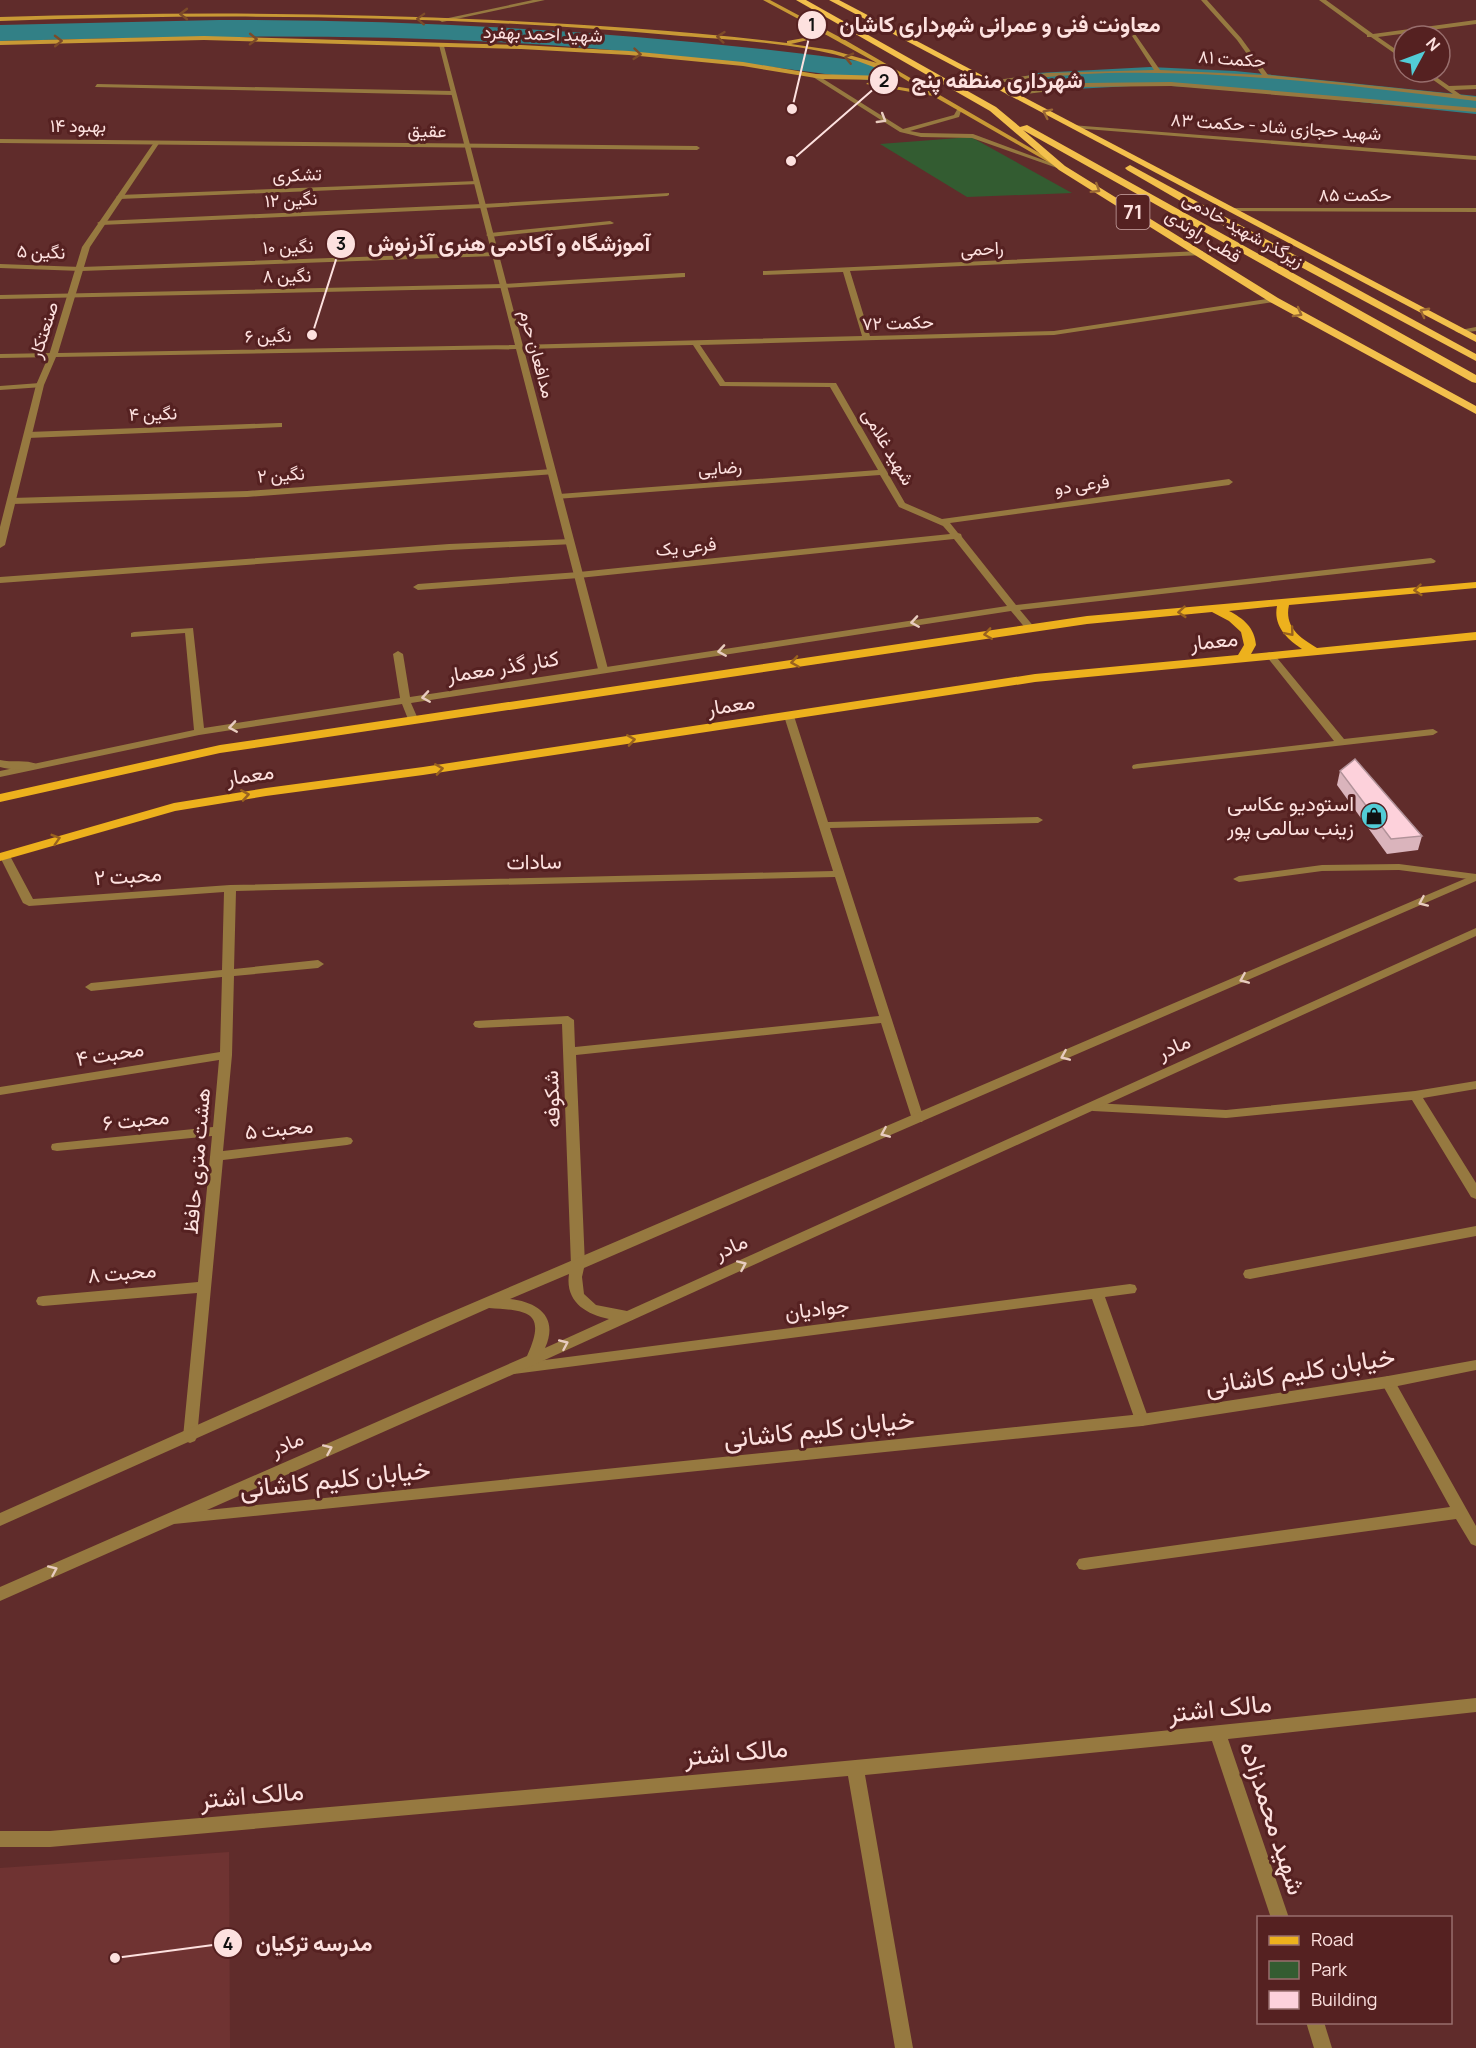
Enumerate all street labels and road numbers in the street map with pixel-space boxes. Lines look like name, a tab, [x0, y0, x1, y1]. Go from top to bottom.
street label: شهید احمد بهفرد	[483, 19, 603, 47]
street label: حکمت ۸۱	[1197, 44, 1267, 72]
street label: شهید حجازی شاد - حکمت ۸۳	[1170, 107, 1382, 145]
street label: بهبود ۱۴	[50, 113, 106, 137]
street label: عقیق	[407, 118, 447, 142]
street label: تشکری	[272, 161, 322, 187]
street label: حکمت ۸۵	[1318, 182, 1392, 206]
street label: نگین ۱۲	[264, 186, 318, 212]
street label: زیرگذر شهید خادمی	[1179, 186, 1308, 272]
road number: 71	[1116, 195, 1150, 229]
street label: قطب راوندی	[1161, 202, 1246, 268]
street label: نگین ۱۰	[262, 233, 314, 259]
street label: راحمی	[960, 235, 1004, 261]
street label: نگین ۵	[16, 238, 66, 264]
street label: نگین ۸	[262, 263, 312, 287]
street label: صنعتکار	[22, 298, 63, 362]
street label: مدافعان حرم	[514, 307, 561, 401]
street label: حکمت ۷۲	[862, 309, 934, 335]
street label: نگین ۶	[244, 323, 292, 347]
street label: نگین ۴	[128, 400, 178, 426]
street label: شهید غلامی	[857, 404, 920, 489]
street label: رضایی	[697, 453, 743, 481]
street label: نگین ۲	[256, 460, 305, 488]
street label: فرعی دو	[1053, 468, 1111, 500]
street label: فرعی یک	[654, 531, 717, 561]
street label: معمار	[1188, 624, 1239, 657]
street label: کنار گذر معمار	[444, 643, 561, 689]
street label: معمار	[704, 686, 757, 722]
street label: معمار	[223, 756, 276, 792]
street label: سادات	[506, 847, 562, 875]
street label: محبت ۲	[93, 859, 163, 891]
street label: مادر	[1151, 1026, 1195, 1066]
street label: محبت ۴	[74, 1034, 146, 1072]
street label: شکوفه	[536, 1070, 566, 1128]
street label: هشت متری حافظ	[176, 1086, 216, 1235]
street label: محبت ۶	[101, 1102, 171, 1136]
street label: محبت ۵	[243, 1110, 315, 1146]
street label: مادر	[708, 1226, 752, 1266]
street label: محبت ۸	[86, 1255, 157, 1289]
street label: جوادیان	[783, 1290, 851, 1326]
street label: خیابان کلیم کاشانی	[1202, 1337, 1397, 1403]
street label: خیابان کلیم کاشانی	[722, 1400, 916, 1456]
street label: مادر	[264, 1423, 308, 1463]
street label: خیابان کلیم کاشانی	[238, 1450, 432, 1506]
street label: مالک اشتر	[1165, 1684, 1273, 1730]
street label: مالک اشتر	[682, 1729, 789, 1774]
street label: شهید محمدزاده	[1232, 1736, 1316, 1899]
street label: مالک اشتر	[198, 1772, 305, 1817]

